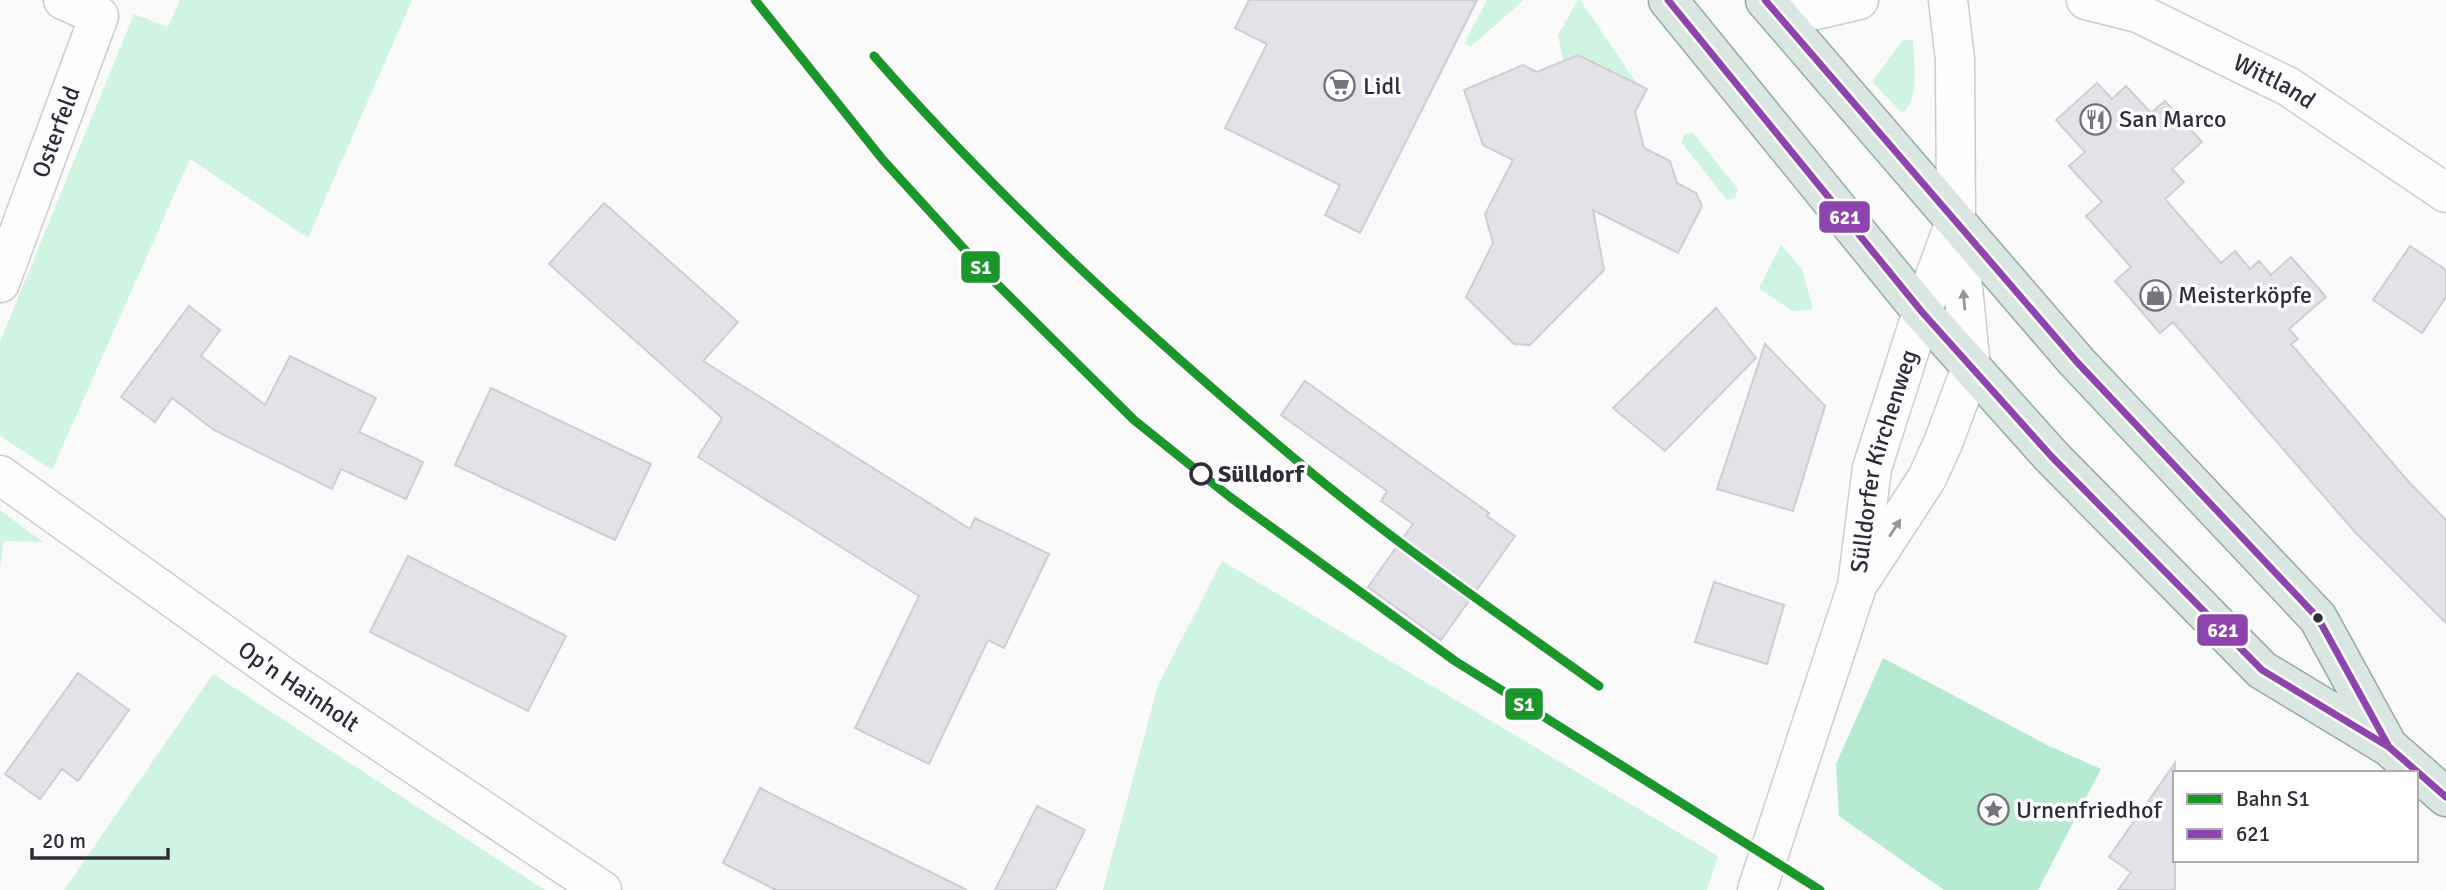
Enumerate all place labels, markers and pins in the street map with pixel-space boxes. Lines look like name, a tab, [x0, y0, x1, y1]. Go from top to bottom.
supermarket icon: Lidl	[1323, 69, 1357, 103]
place label: Lidl	[1363, 71, 1401, 101]
restaurant icon: San Marco	[2079, 102, 2113, 136]
place label: San Marco	[2119, 104, 2226, 134]
shop icon: Meisterköpfe	[2138, 278, 2172, 312]
place label: Meisterköpfe	[2178, 280, 2312, 310]
place label: Sülldorf	[1218, 459, 1305, 489]
marker: Sülldorf	[1190, 463, 1212, 485]
unlabelled marker	[2311, 611, 2325, 625]
place icon: Urnenfriedhof	[1976, 793, 2010, 827]
place label: Urnenfriedhof	[2016, 795, 2162, 825]

